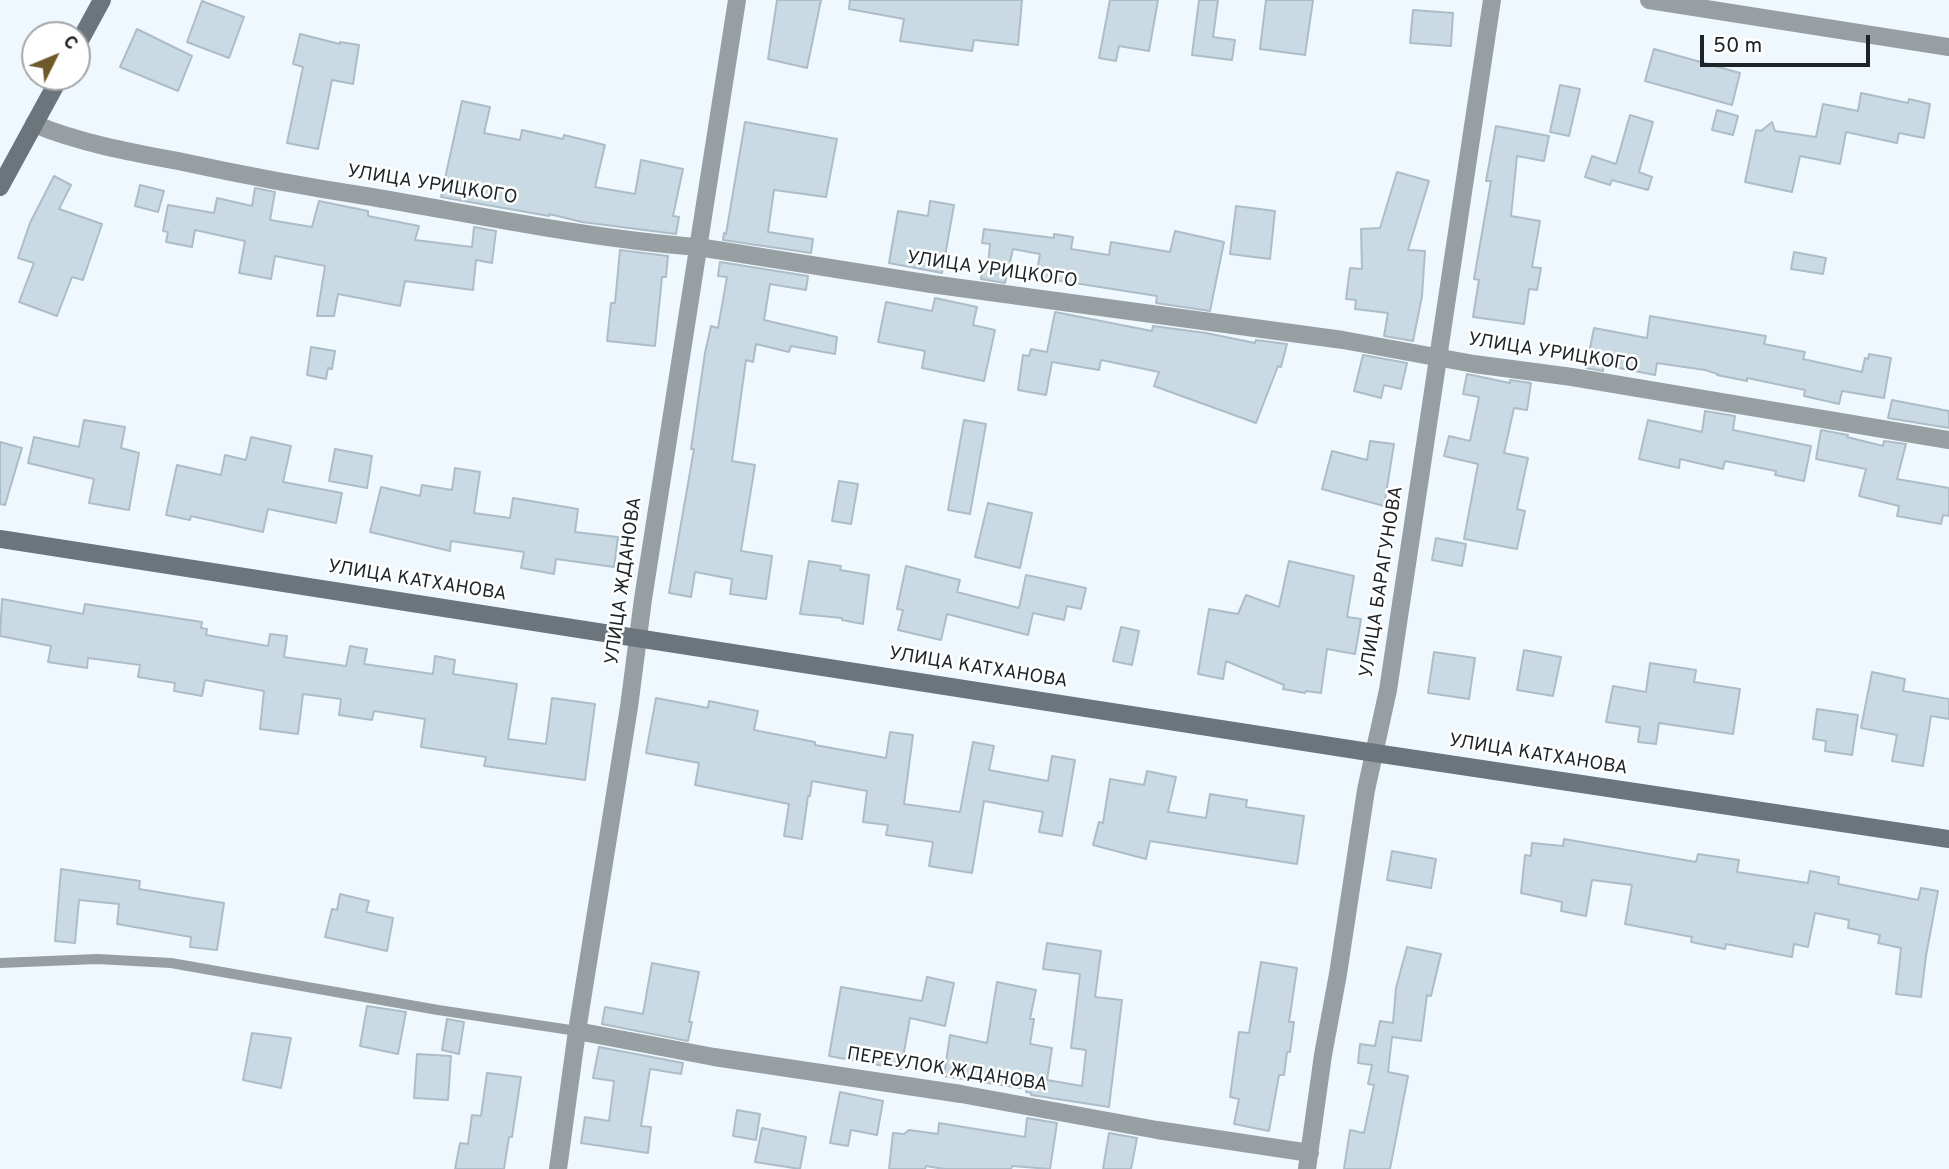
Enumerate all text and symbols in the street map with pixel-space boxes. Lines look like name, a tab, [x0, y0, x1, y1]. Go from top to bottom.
north arrow	[21, 21, 91, 91]
scale bar	[1704, 21, 1874, 65]
text: С	[57, 30, 83, 56]
text: 50 m	[1713, 33, 1762, 60]
street label: УЛИЦА УРИЦКОГО	[345, 161, 519, 211]
street label: УЛИЦА УРИЦКОГО	[905, 248, 1079, 294]
street label: УЛИЦА УРИЦКОГО	[1466, 329, 1640, 379]
street label: УЛИЦА БАРАГУНОВА	[1357, 485, 1409, 679]
street label: УЛИЦА ЖДАНОВА	[602, 496, 648, 666]
street label: УЛИЦА КАТХАНОВА	[326, 557, 508, 607]
street label: УЛИЦА КАТХАНОВА	[887, 644, 1069, 694]
street label: УЛИЦА КАТХАНОВА	[1447, 731, 1629, 781]
street label: ПЕРЕУЛОК ЖДАНОВА	[845, 1044, 1049, 1098]

